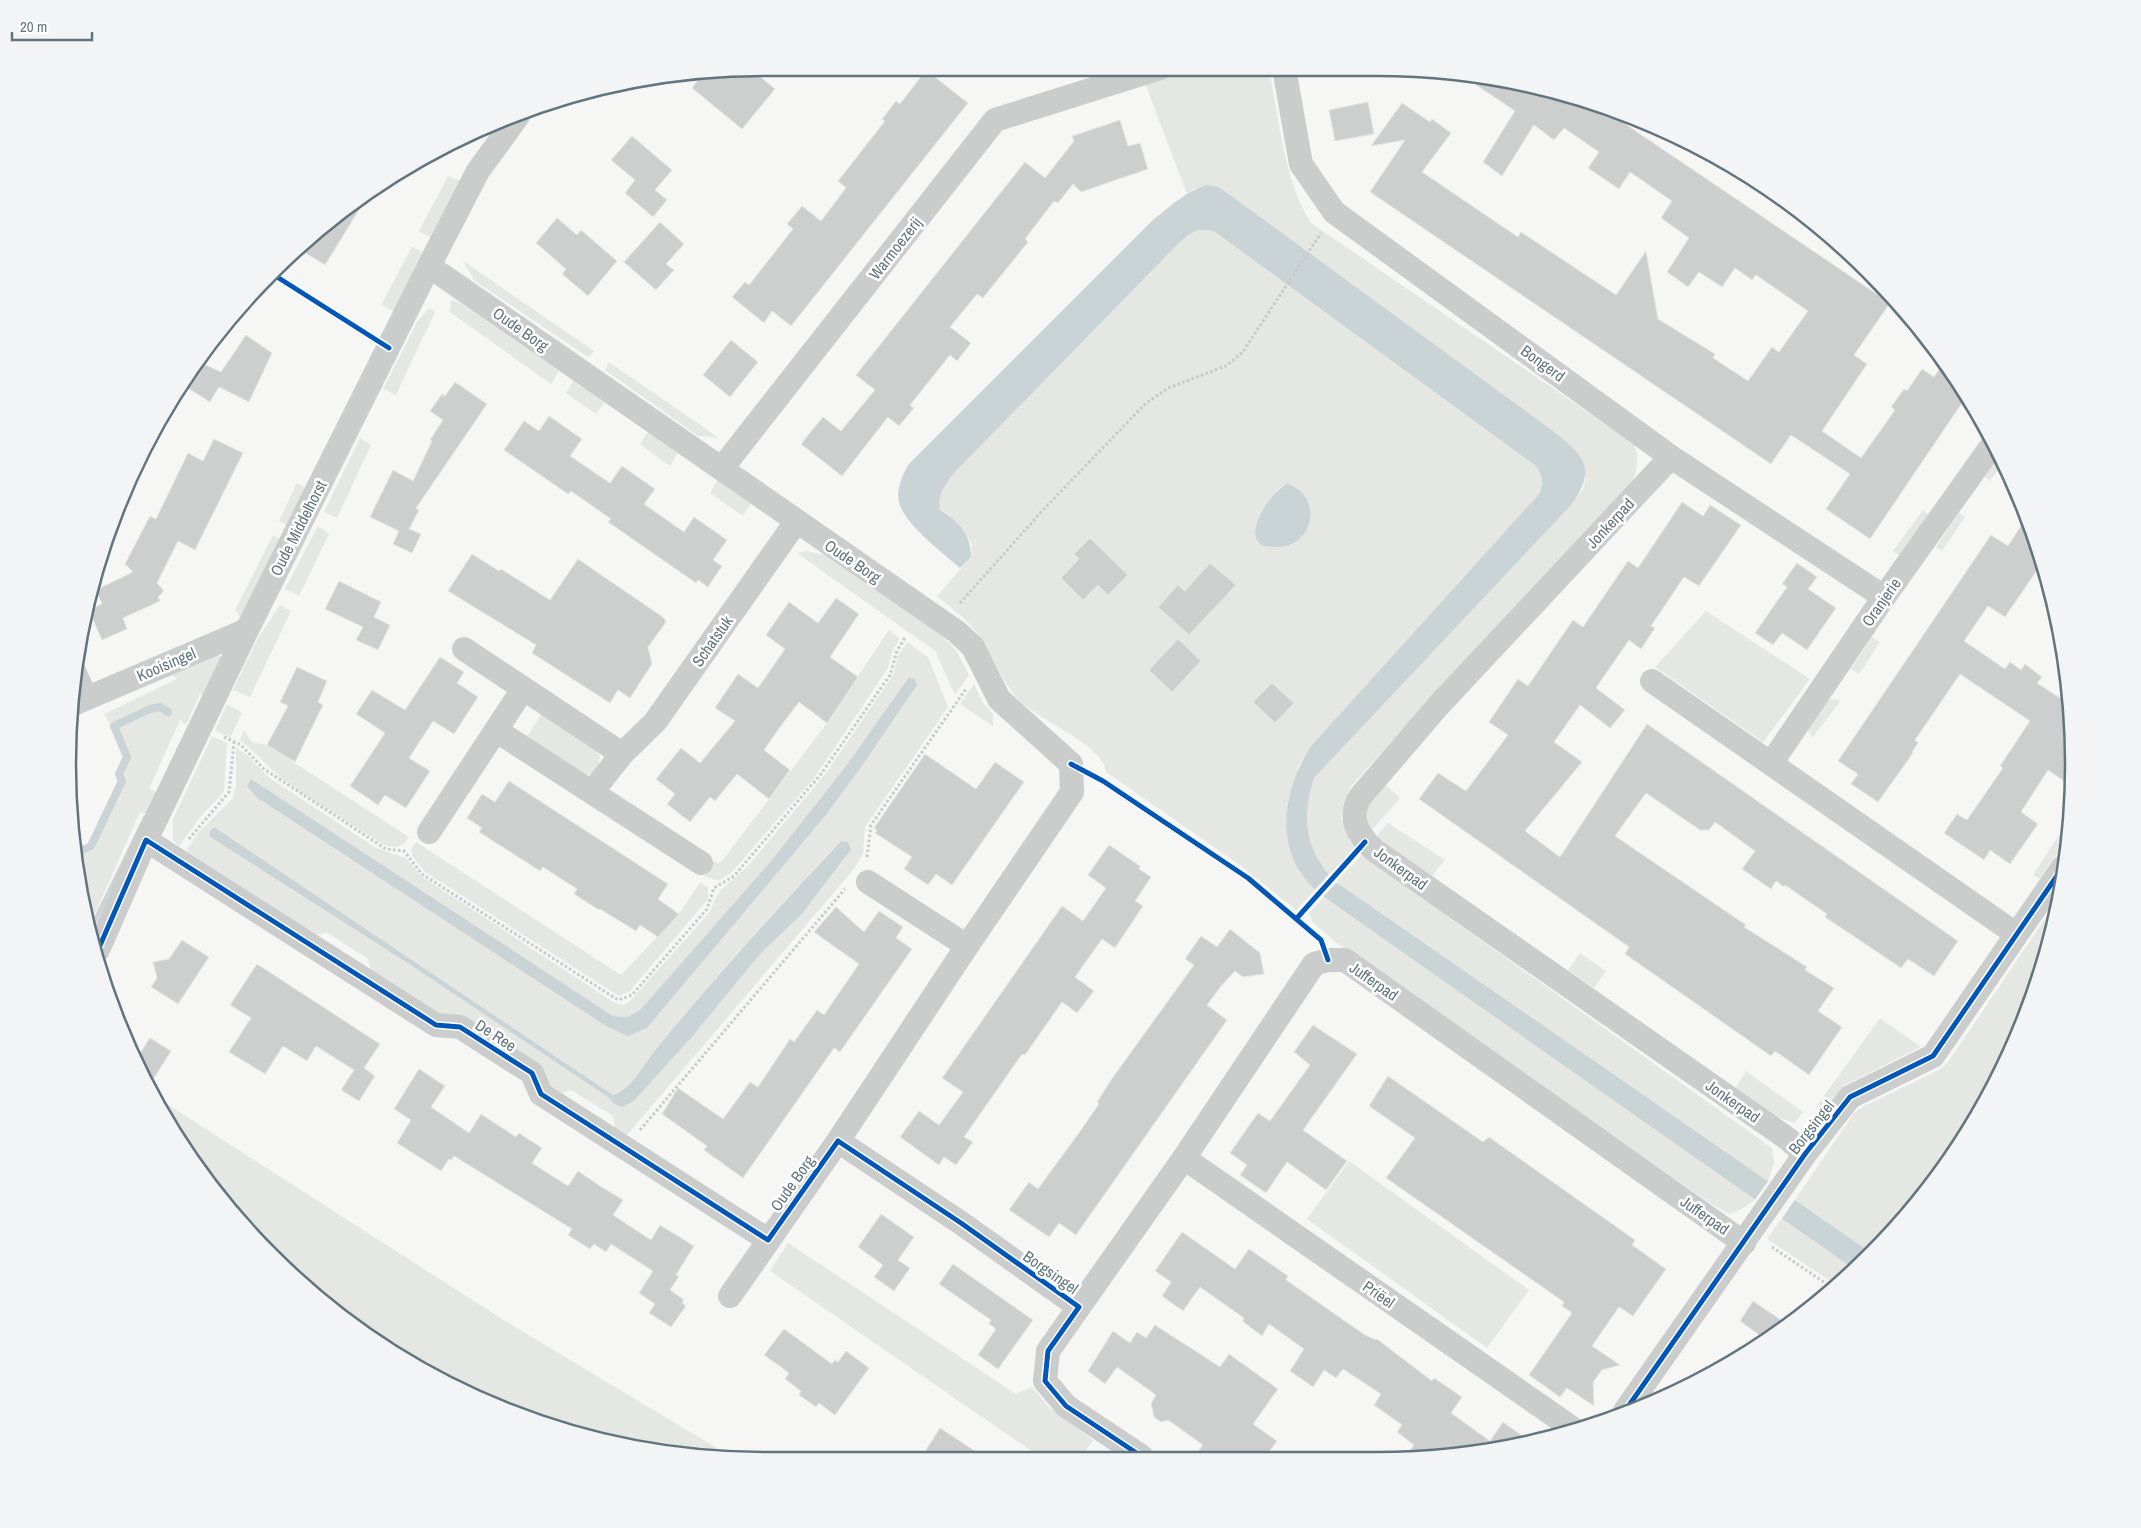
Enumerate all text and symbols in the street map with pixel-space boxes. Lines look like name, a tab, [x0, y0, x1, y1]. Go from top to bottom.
scale bar	[12, 10, 92, 42]
text: 20 m	[20, 16, 47, 37]
street label: Warmoezerij	[864, 212, 926, 284]
street label: Oude Borg	[489, 302, 554, 357]
street label: Bongerd	[1516, 340, 1570, 386]
street label: Oude Middelhorst	[265, 476, 332, 579]
street label: Jonkerpad	[1581, 493, 1639, 553]
street label: Oude Borg	[821, 534, 886, 588]
street label: Oranjerie	[1856, 573, 1906, 631]
street label: Schatstuk	[686, 611, 738, 671]
street label: Kooisingel	[133, 642, 199, 686]
street label: Jonkerpad	[1370, 841, 1432, 895]
street label: Jufferpad	[1345, 956, 1403, 1006]
street label: De Ree	[471, 1014, 521, 1056]
street label: Jonkerpad	[1702, 1074, 1764, 1128]
street label: Borgsingel	[1783, 1095, 1839, 1158]
street label: Oude Borg	[765, 1150, 820, 1215]
street label: Jufferpad	[1676, 1190, 1734, 1240]
street label: Borgsingel	[1019, 1245, 1083, 1299]
street label: Priëel	[1359, 1275, 1399, 1313]

